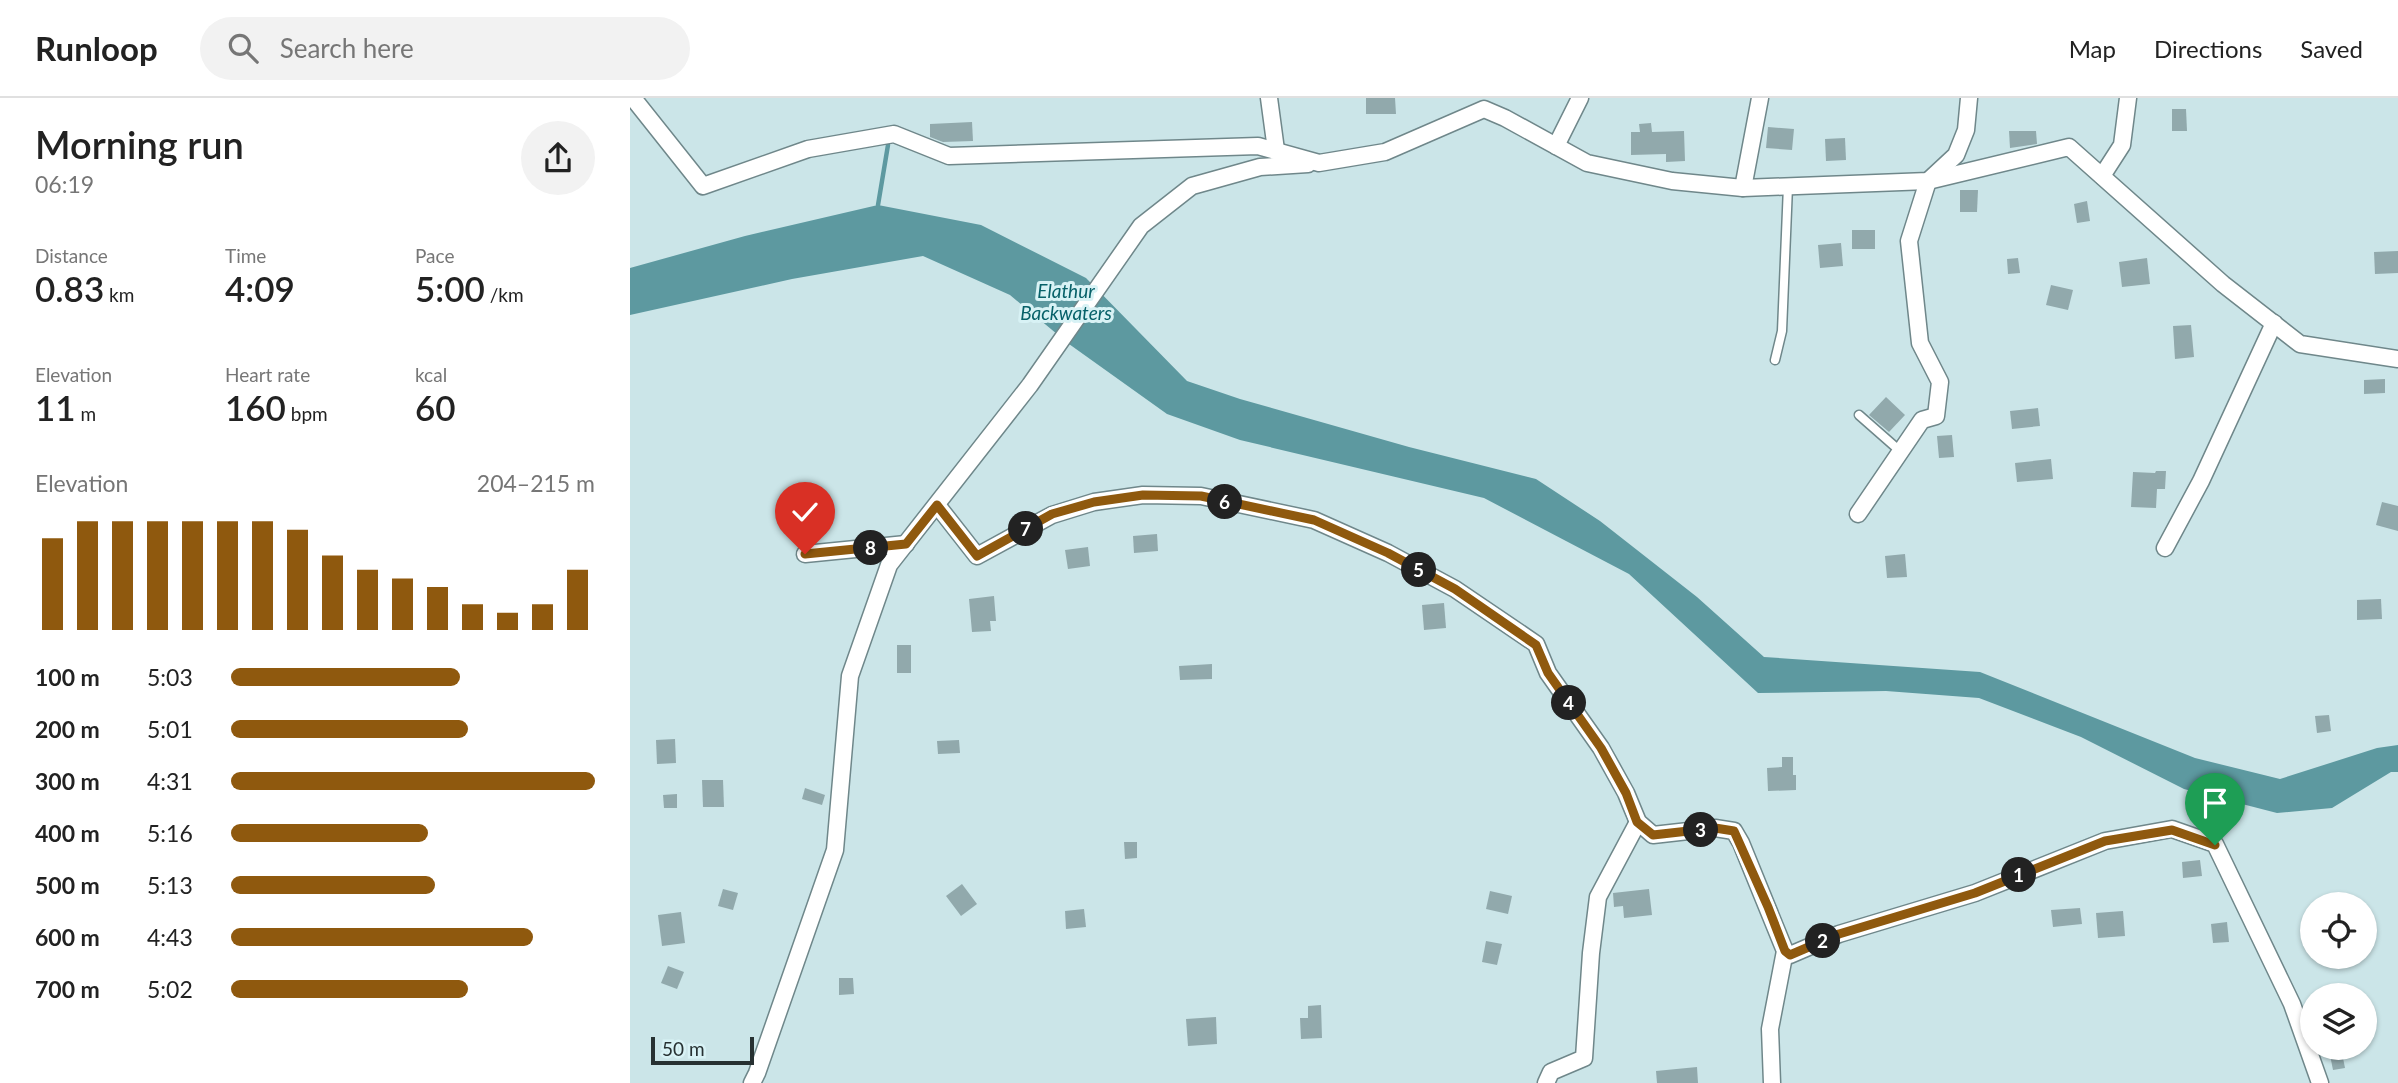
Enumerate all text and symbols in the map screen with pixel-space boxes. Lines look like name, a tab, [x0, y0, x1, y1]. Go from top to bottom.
search box	[200, 17, 690, 80]
text: Runloop	[35, 28, 158, 68]
icon: search	[224, 29, 262, 67]
text: Search here	[280, 32, 414, 64]
text: Map	[2069, 34, 2116, 63]
text: Directions	[2154, 34, 2262, 63]
text: Saved	[2300, 34, 2363, 63]
text: Morning run	[35, 121, 244, 167]
button: share	[521, 121, 595, 195]
text: 06:19	[35, 170, 94, 198]
text: Distance	[35, 244, 108, 267]
text: Time	[225, 244, 266, 267]
text: Pace	[415, 244, 454, 267]
text: 0.83	[35, 267, 104, 309]
text: 4:09	[225, 267, 295, 309]
text: 5:00	[415, 267, 485, 309]
water label: Elathur Backwaters	[1020, 279, 1112, 324]
text: km	[104, 283, 134, 306]
text: /km	[485, 283, 524, 306]
text: Elevation	[35, 363, 112, 386]
text: Heart rate	[225, 363, 310, 386]
text: kcal	[415, 363, 447, 386]
text: 11	[35, 386, 76, 428]
text: 160	[225, 386, 286, 428]
text: 60	[415, 386, 456, 428]
text: m	[76, 402, 96, 425]
text: bpm	[286, 402, 328, 425]
text: Elevation	[35, 469, 128, 497]
text: 204–215 m	[477, 469, 595, 497]
pin	[775, 482, 835, 554]
pin: 6	[1208, 484, 1242, 520]
text: 6	[1219, 490, 1230, 513]
icon: check	[786, 493, 824, 531]
pin: 7	[1008, 512, 1044, 546]
text: 7	[1020, 517, 1031, 540]
pin: 8	[854, 531, 888, 566]
text: 8	[865, 536, 876, 559]
pin: 5	[1402, 552, 1436, 588]
text: 5	[1413, 558, 1424, 581]
text: 100 m	[35, 663, 100, 691]
text: 5:03	[147, 663, 193, 691]
pin: 4	[1552, 686, 1586, 720]
text: 4	[1563, 691, 1574, 714]
text: 200 m	[35, 715, 100, 743]
text: 5:01	[147, 715, 193, 743]
text: 300 m	[35, 767, 100, 795]
text: 4:31	[147, 767, 193, 795]
pin	[2185, 773, 2245, 845]
icon: arrive	[2196, 784, 2234, 822]
pin: 3	[1684, 812, 1718, 848]
text: 3	[1695, 818, 1706, 841]
text: 400 m	[35, 819, 100, 847]
text: 5:16	[147, 819, 193, 847]
pin: 1	[2002, 858, 2036, 892]
text: 1	[2013, 863, 2024, 886]
text: 500 m	[35, 871, 100, 899]
text: 5:13	[147, 871, 193, 899]
map controls	[2300, 892, 2377, 1060]
button: locate	[2300, 892, 2377, 969]
text: 600 m	[35, 923, 100, 951]
text: 4:43	[147, 923, 193, 951]
pin: 2	[1806, 924, 1840, 958]
text: 2	[1817, 929, 1828, 952]
text: 700 m	[35, 975, 100, 1003]
text: 5:02	[147, 975, 193, 1003]
button: layers	[2300, 983, 2377, 1060]
scale bar	[651, 1034, 754, 1066]
text: 50 m	[662, 1037, 705, 1060]

